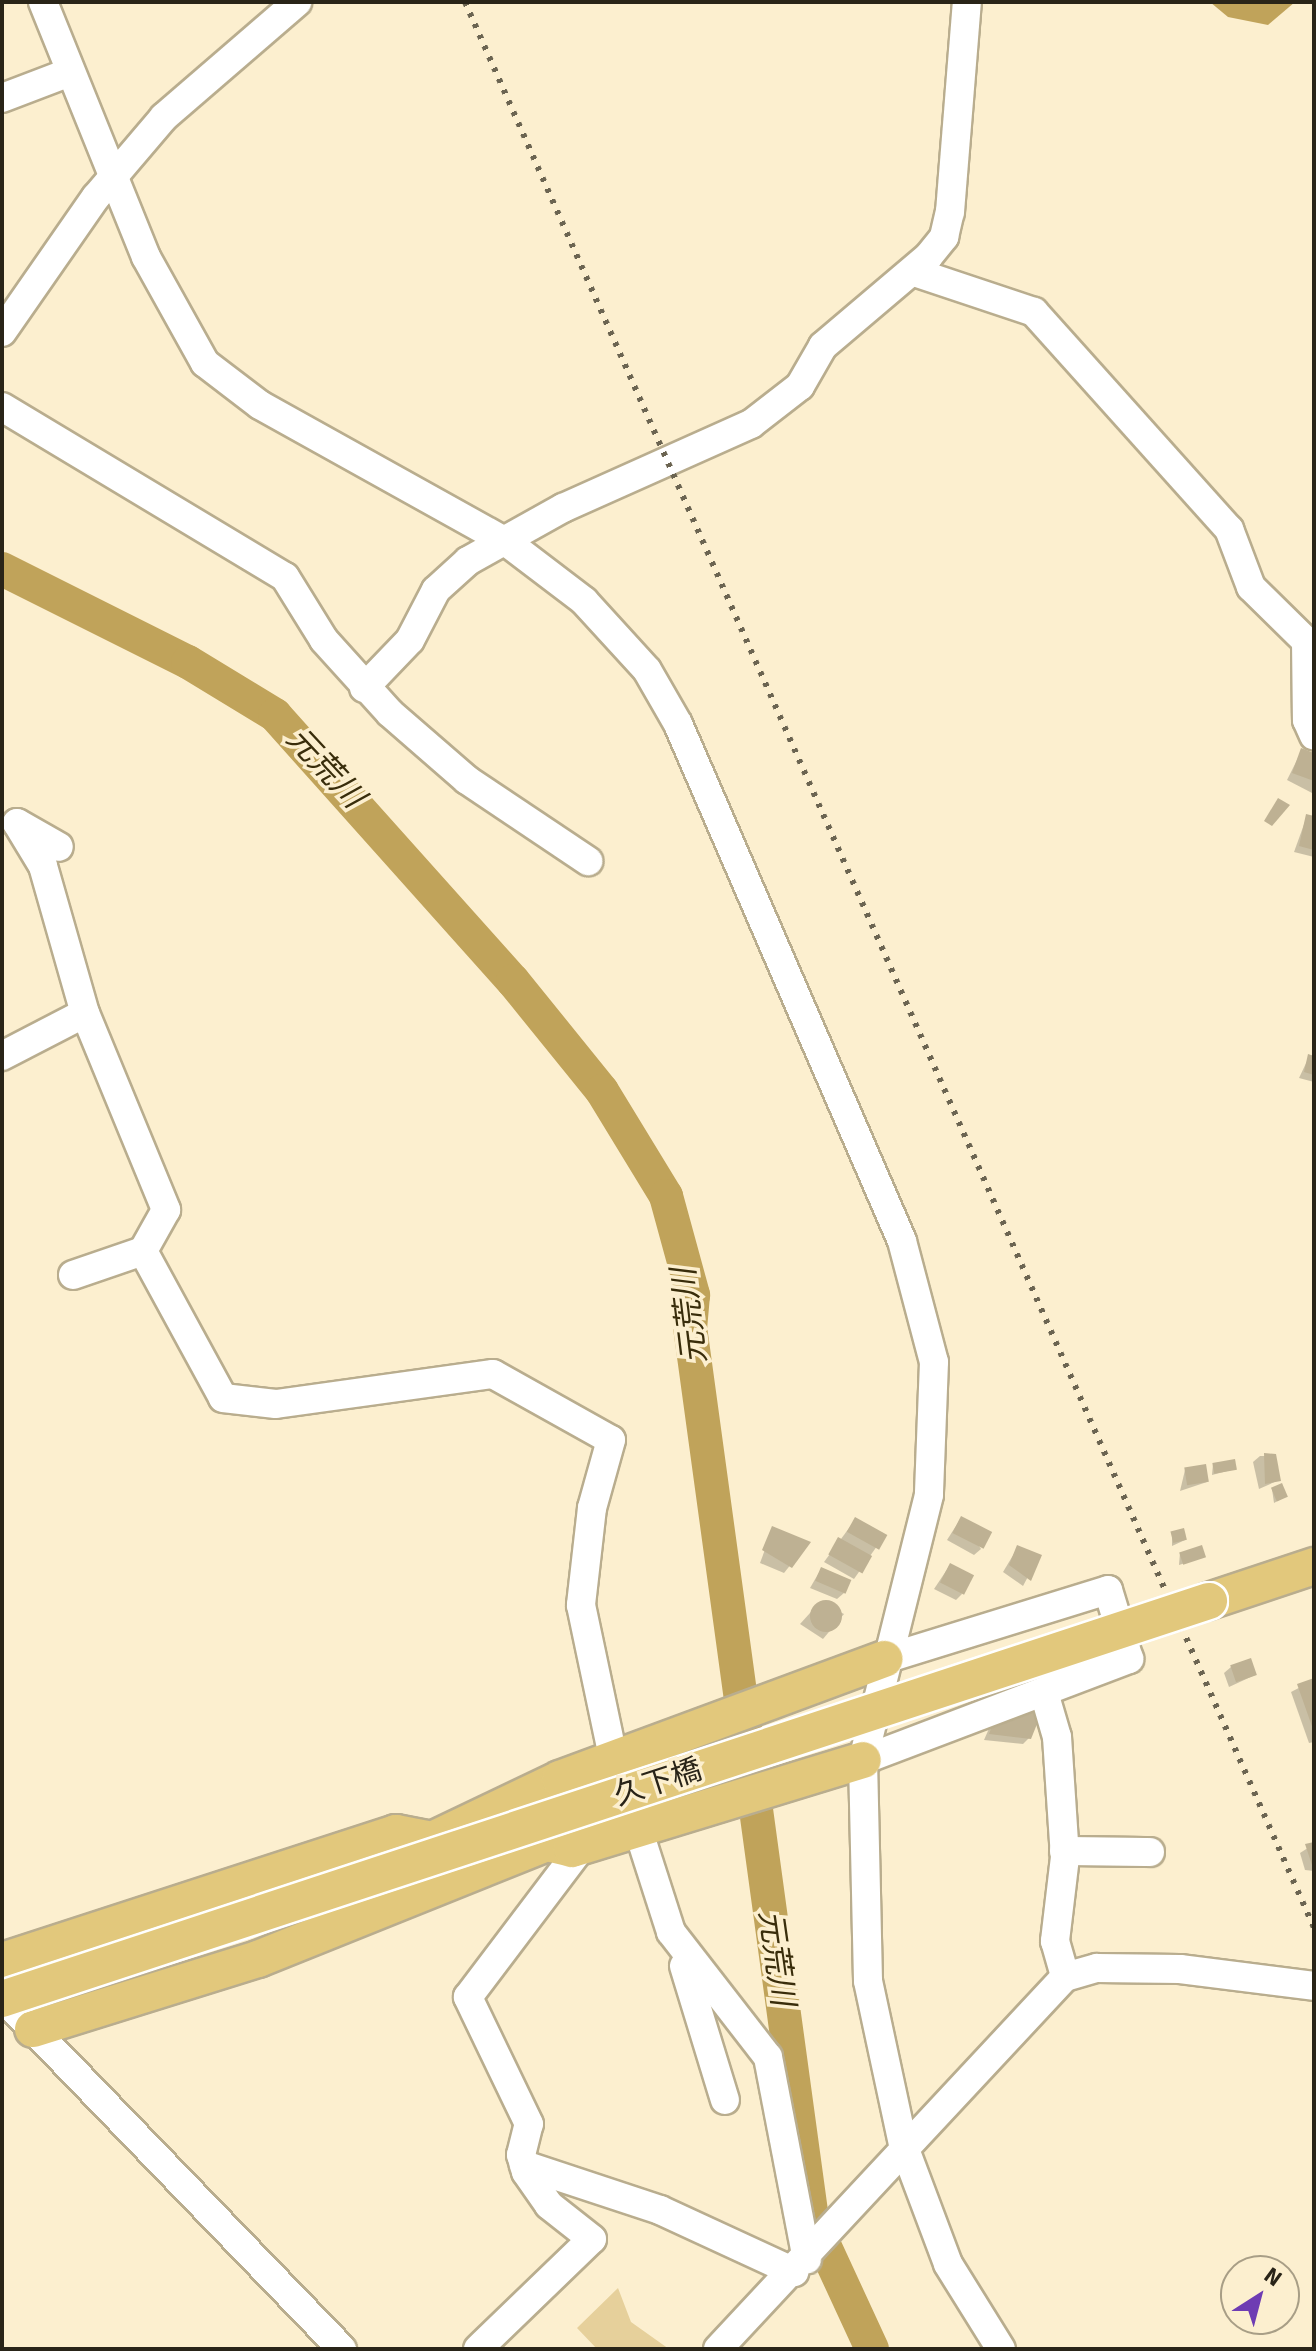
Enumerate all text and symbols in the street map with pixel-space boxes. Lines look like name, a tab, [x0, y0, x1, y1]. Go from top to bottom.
water label: 元荒川	[278, 720, 372, 816]
water label: 元荒川	[665, 1266, 715, 1366]
street label: 久下橋	[610, 1752, 706, 1814]
water label: 元荒川	[750, 1908, 802, 2008]
north arrow	[1220, 2255, 1300, 2335]
text: N	[1259, 2261, 1287, 2292]

